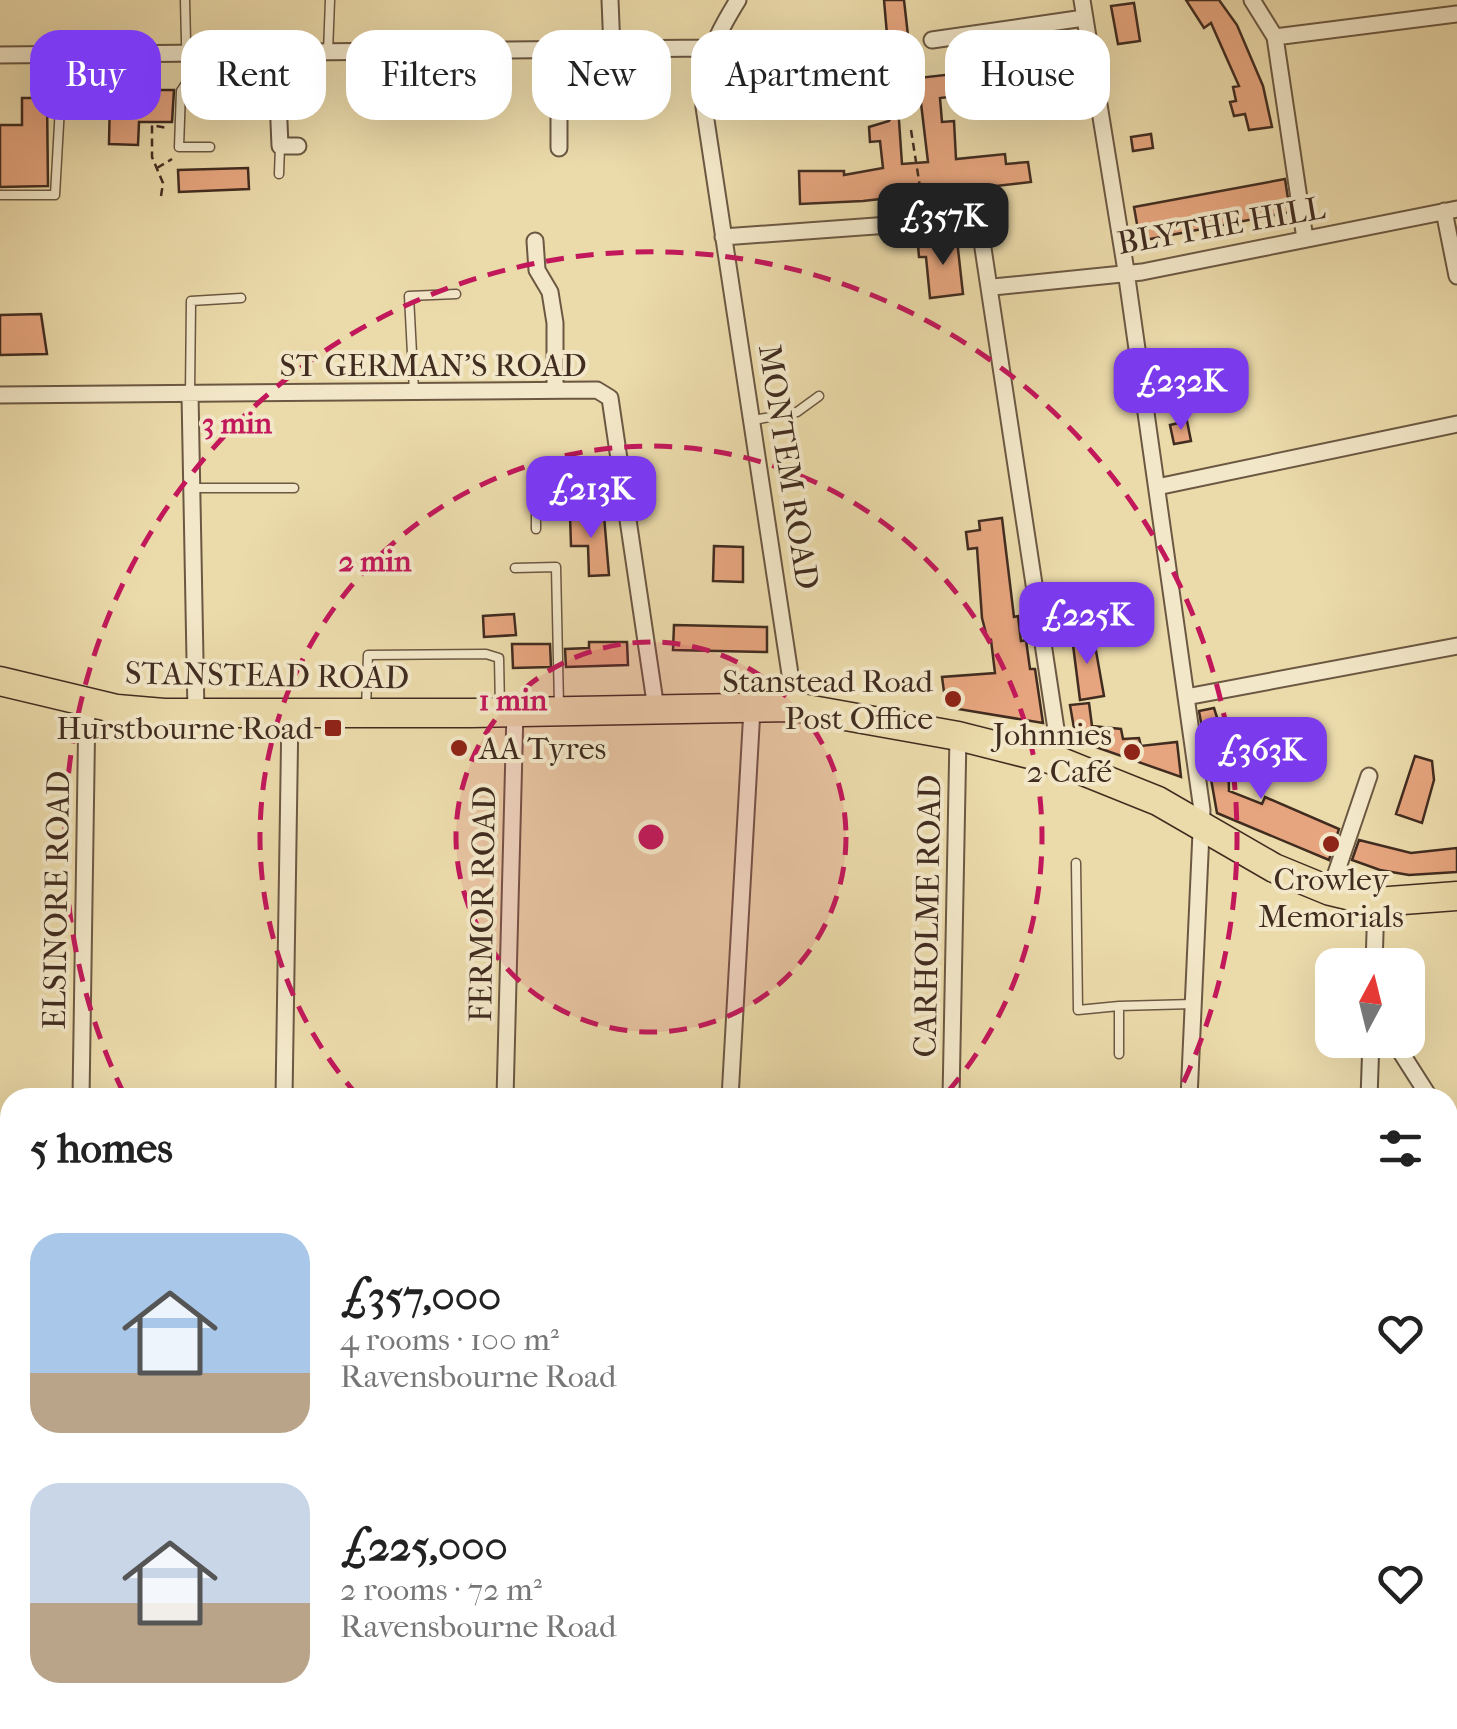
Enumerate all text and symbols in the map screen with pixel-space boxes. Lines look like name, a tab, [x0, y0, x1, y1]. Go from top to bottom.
chip: Buy	[30, 30, 161, 120]
chip: Rent	[181, 30, 326, 120]
chip: Filters	[346, 30, 512, 120]
chip: New	[532, 30, 671, 120]
chip: Apartment	[691, 30, 925, 120]
chip: House	[945, 30, 1110, 120]
pin: £357K	[873, 183, 1013, 268]
street label: BLYTHE HILL	[1114, 189, 1328, 262]
text: £357K	[900, 197, 987, 234]
street label: MONTEM ROAD	[751, 342, 826, 592]
street label: ST GERMAN'S ROAD	[279, 347, 587, 384]
pin: £232K	[1111, 348, 1251, 433]
text: £232K	[1136, 362, 1226, 399]
text: 3 min	[202, 406, 273, 441]
pin: £213K	[521, 456, 661, 541]
text: £213K	[548, 470, 634, 507]
text: 2 min	[338, 544, 412, 579]
pin: £225K	[1017, 582, 1157, 667]
text: £225K	[1041, 596, 1133, 633]
street label: STANSTEAD ROAD	[125, 655, 409, 696]
place label: Stanstead Road Post Office	[722, 663, 934, 737]
text: 1 min	[479, 683, 548, 718]
marker: Stanstead Road Post Office	[942, 688, 964, 710]
place label: Hurstbourne Road	[56, 710, 314, 747]
place label: Johnnies 2 Café	[990, 716, 1112, 790]
marker: Hurstbourne Road	[322, 717, 344, 739]
pin: £363K	[1191, 717, 1331, 802]
place label: AA Tyres	[477, 730, 606, 767]
text: £363K	[1217, 731, 1305, 768]
marker: AA Tyres	[448, 737, 470, 759]
marker: Johnnies 2 Café	[1121, 741, 1143, 763]
street label: ELSINORE ROAD	[36, 770, 77, 1030]
street label: CARHOLME ROAD	[907, 774, 948, 1058]
street label: FERMOR ROAD	[462, 786, 503, 1022]
centre of rings	[633, 819, 669, 855]
marker: Crowley Memorials	[1320, 833, 1342, 855]
place label: Crowley Memorials	[1258, 861, 1404, 935]
north arrow	[1315, 948, 1425, 1058]
map controls	[1315, 948, 1425, 1058]
icon: filters	[1373, 1121, 1428, 1176]
text: 5 homes	[30, 1124, 173, 1173]
text: £357,000	[340, 1272, 501, 1321]
icon: home	[110, 1273, 230, 1393]
icon: heart	[1373, 1306, 1428, 1361]
text: 4 rooms · 100 m²	[340, 1321, 559, 1358]
text: Ravensbourne Road	[340, 1358, 616, 1395]
text: £225,000	[340, 1522, 508, 1571]
icon: home	[110, 1523, 230, 1643]
icon: heart	[1373, 1556, 1428, 1611]
text: 2 rooms · 72 m²	[340, 1571, 542, 1608]
text: Ravensbourne Road	[340, 1608, 616, 1645]

